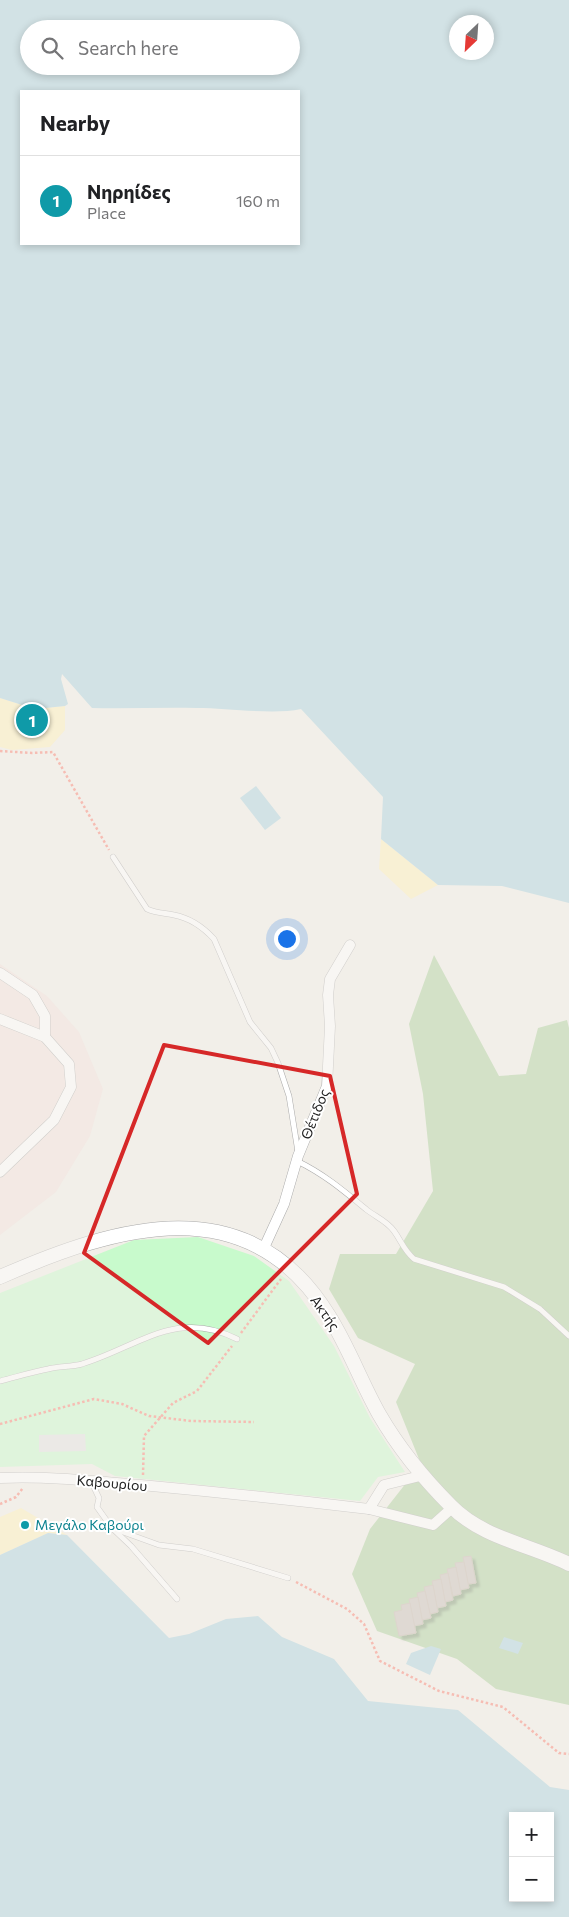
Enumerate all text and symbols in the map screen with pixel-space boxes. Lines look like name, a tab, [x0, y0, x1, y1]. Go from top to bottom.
north arrow	[449, 15, 494, 60]
search box	[20, 20, 300, 75]
icon: search	[38, 34, 66, 62]
text: Search here	[78, 36, 178, 59]
text: Nearby	[40, 110, 110, 135]
text: Νηρηίδες	[87, 180, 171, 203]
text: 1	[52, 191, 60, 210]
text: 160 m	[236, 191, 280, 210]
text: Place	[87, 203, 126, 222]
pin: 1	[16, 701, 48, 739]
your location	[274, 926, 300, 952]
street label: Θέτιδος	[297, 1086, 332, 1142]
street label: Ακτής	[307, 1292, 344, 1334]
street label: Καβουρίου	[76, 1471, 148, 1494]
place label: Μεγάλο Καβούρι	[35, 1516, 145, 1533]
marker: Μεγάλο Καβούρι	[19, 1519, 31, 1531]
map controls	[509, 1812, 554, 1902]
button: +	[509, 1812, 554, 1857]
button: −	[509, 1857, 554, 1902]

